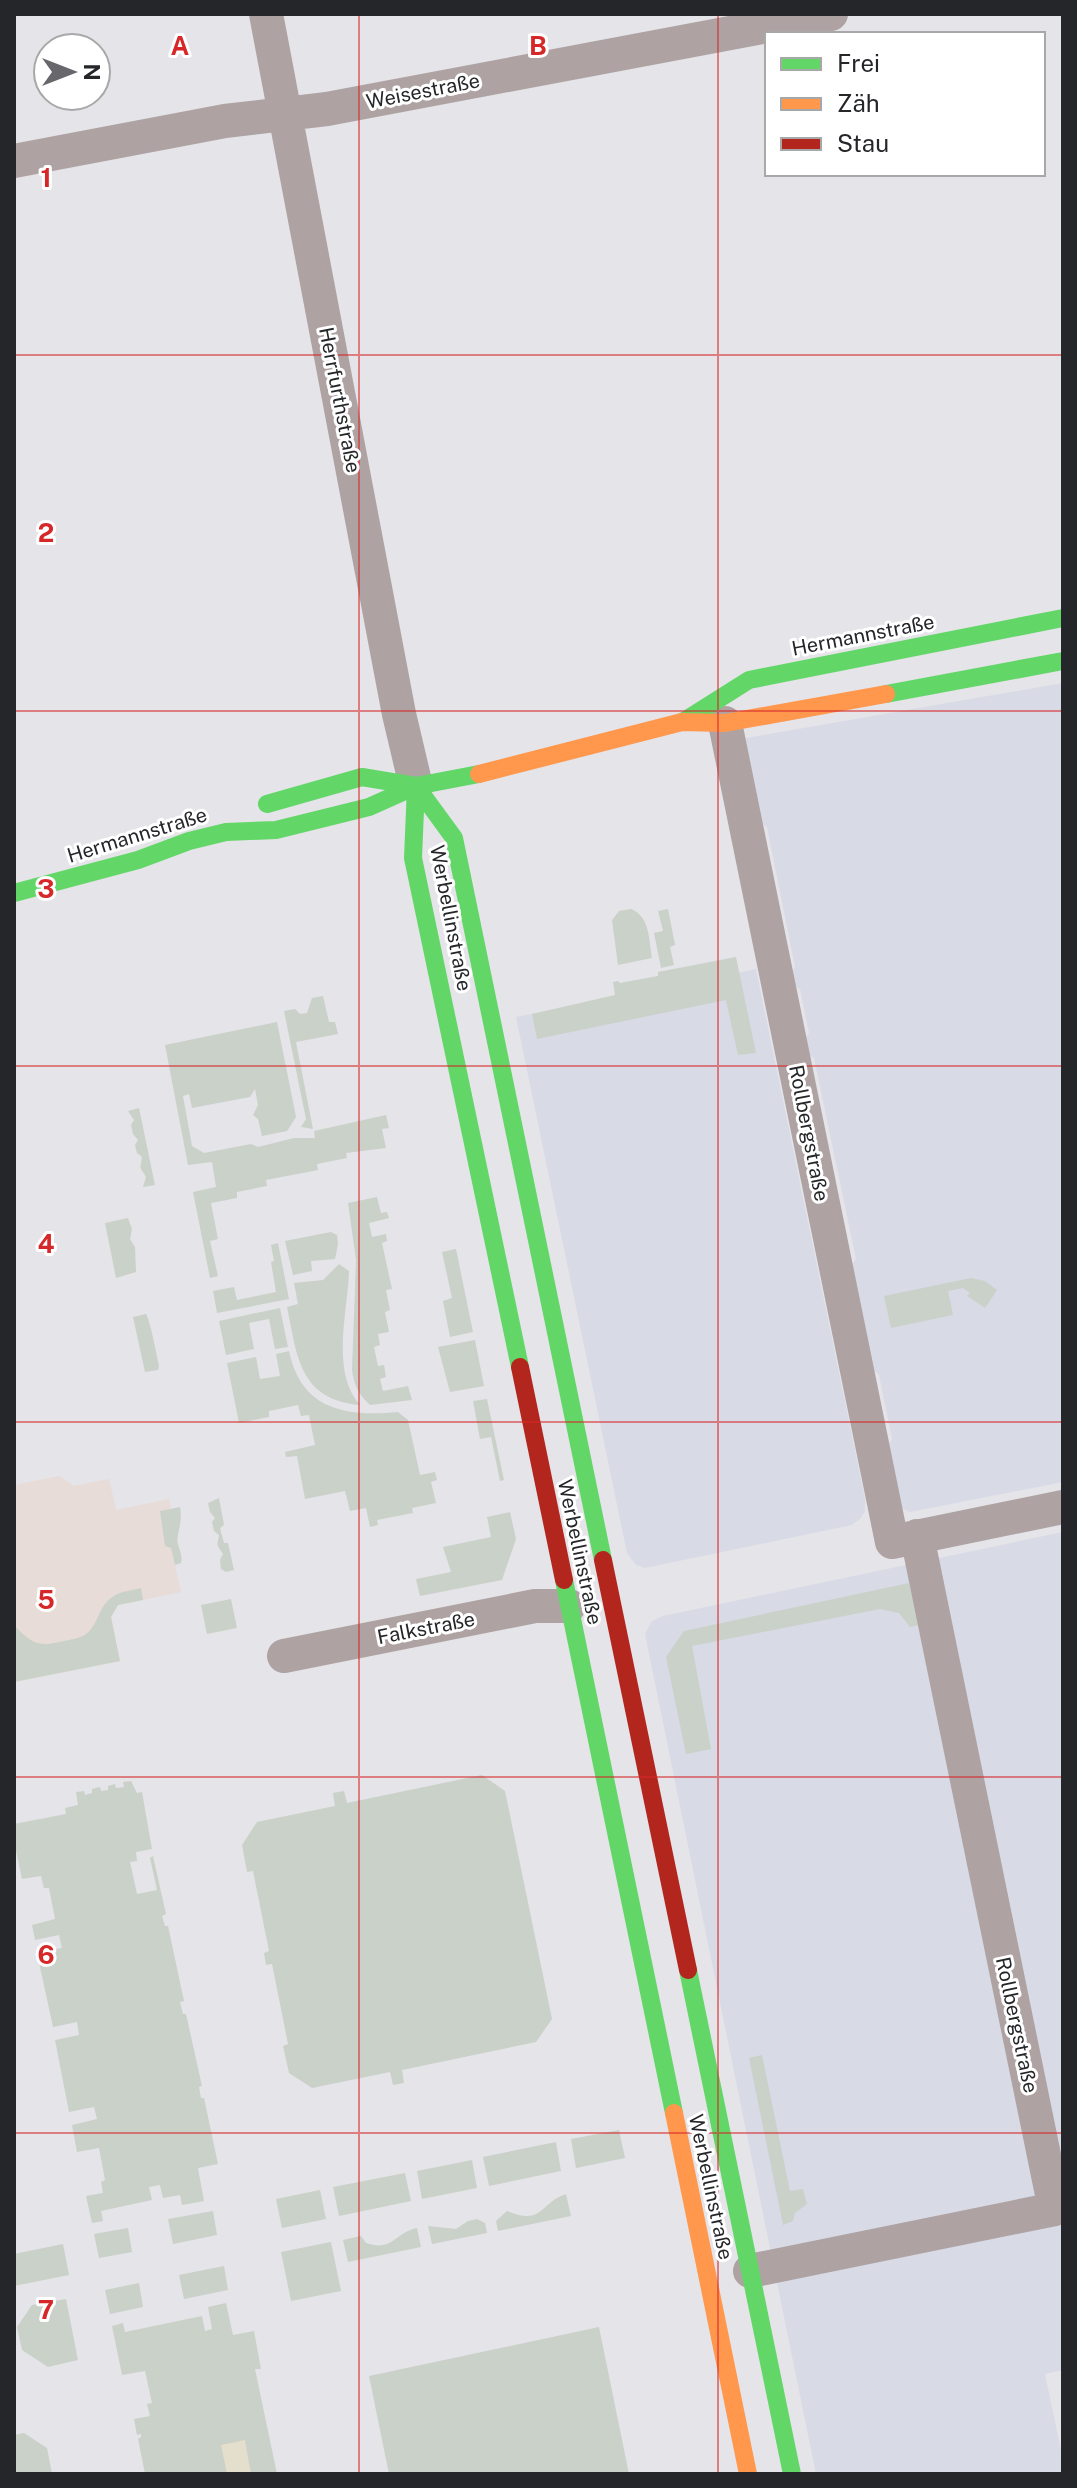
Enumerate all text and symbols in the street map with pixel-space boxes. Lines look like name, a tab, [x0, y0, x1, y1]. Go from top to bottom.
text: A	[171, 30, 190, 61]
text: B	[529, 30, 547, 61]
north arrow	[32, 32, 112, 112]
legend	[765, 32, 1045, 176]
text: Frei	[837, 49, 880, 77]
text: N	[79, 63, 105, 81]
street label: Weisestraße	[364, 68, 482, 114]
text: Zäh	[837, 89, 880, 117]
text: Stau	[837, 129, 889, 157]
text: 1	[40, 162, 52, 193]
street label: Herrfurthstraße	[314, 325, 366, 475]
text: 2	[38, 517, 54, 548]
street label: Hermannstraße	[790, 609, 936, 661]
street label: Hermannstraße	[64, 802, 210, 868]
street label: Werbellinstraße	[425, 843, 477, 993]
text: 3	[37, 873, 55, 904]
street label: Rollbergstraße	[784, 1063, 834, 1203]
text: 4	[37, 1228, 55, 1259]
street label: Werbellinstraße	[553, 1477, 607, 1627]
text: 5	[37, 1584, 55, 1615]
street label: Falkstraße	[375, 1607, 477, 1649]
text: 6	[37, 1939, 55, 1970]
street label: Rollbergstraße	[991, 1955, 1043, 2095]
street label: Werbellinstraße	[684, 2112, 738, 2262]
text: 7	[38, 2294, 54, 2325]

